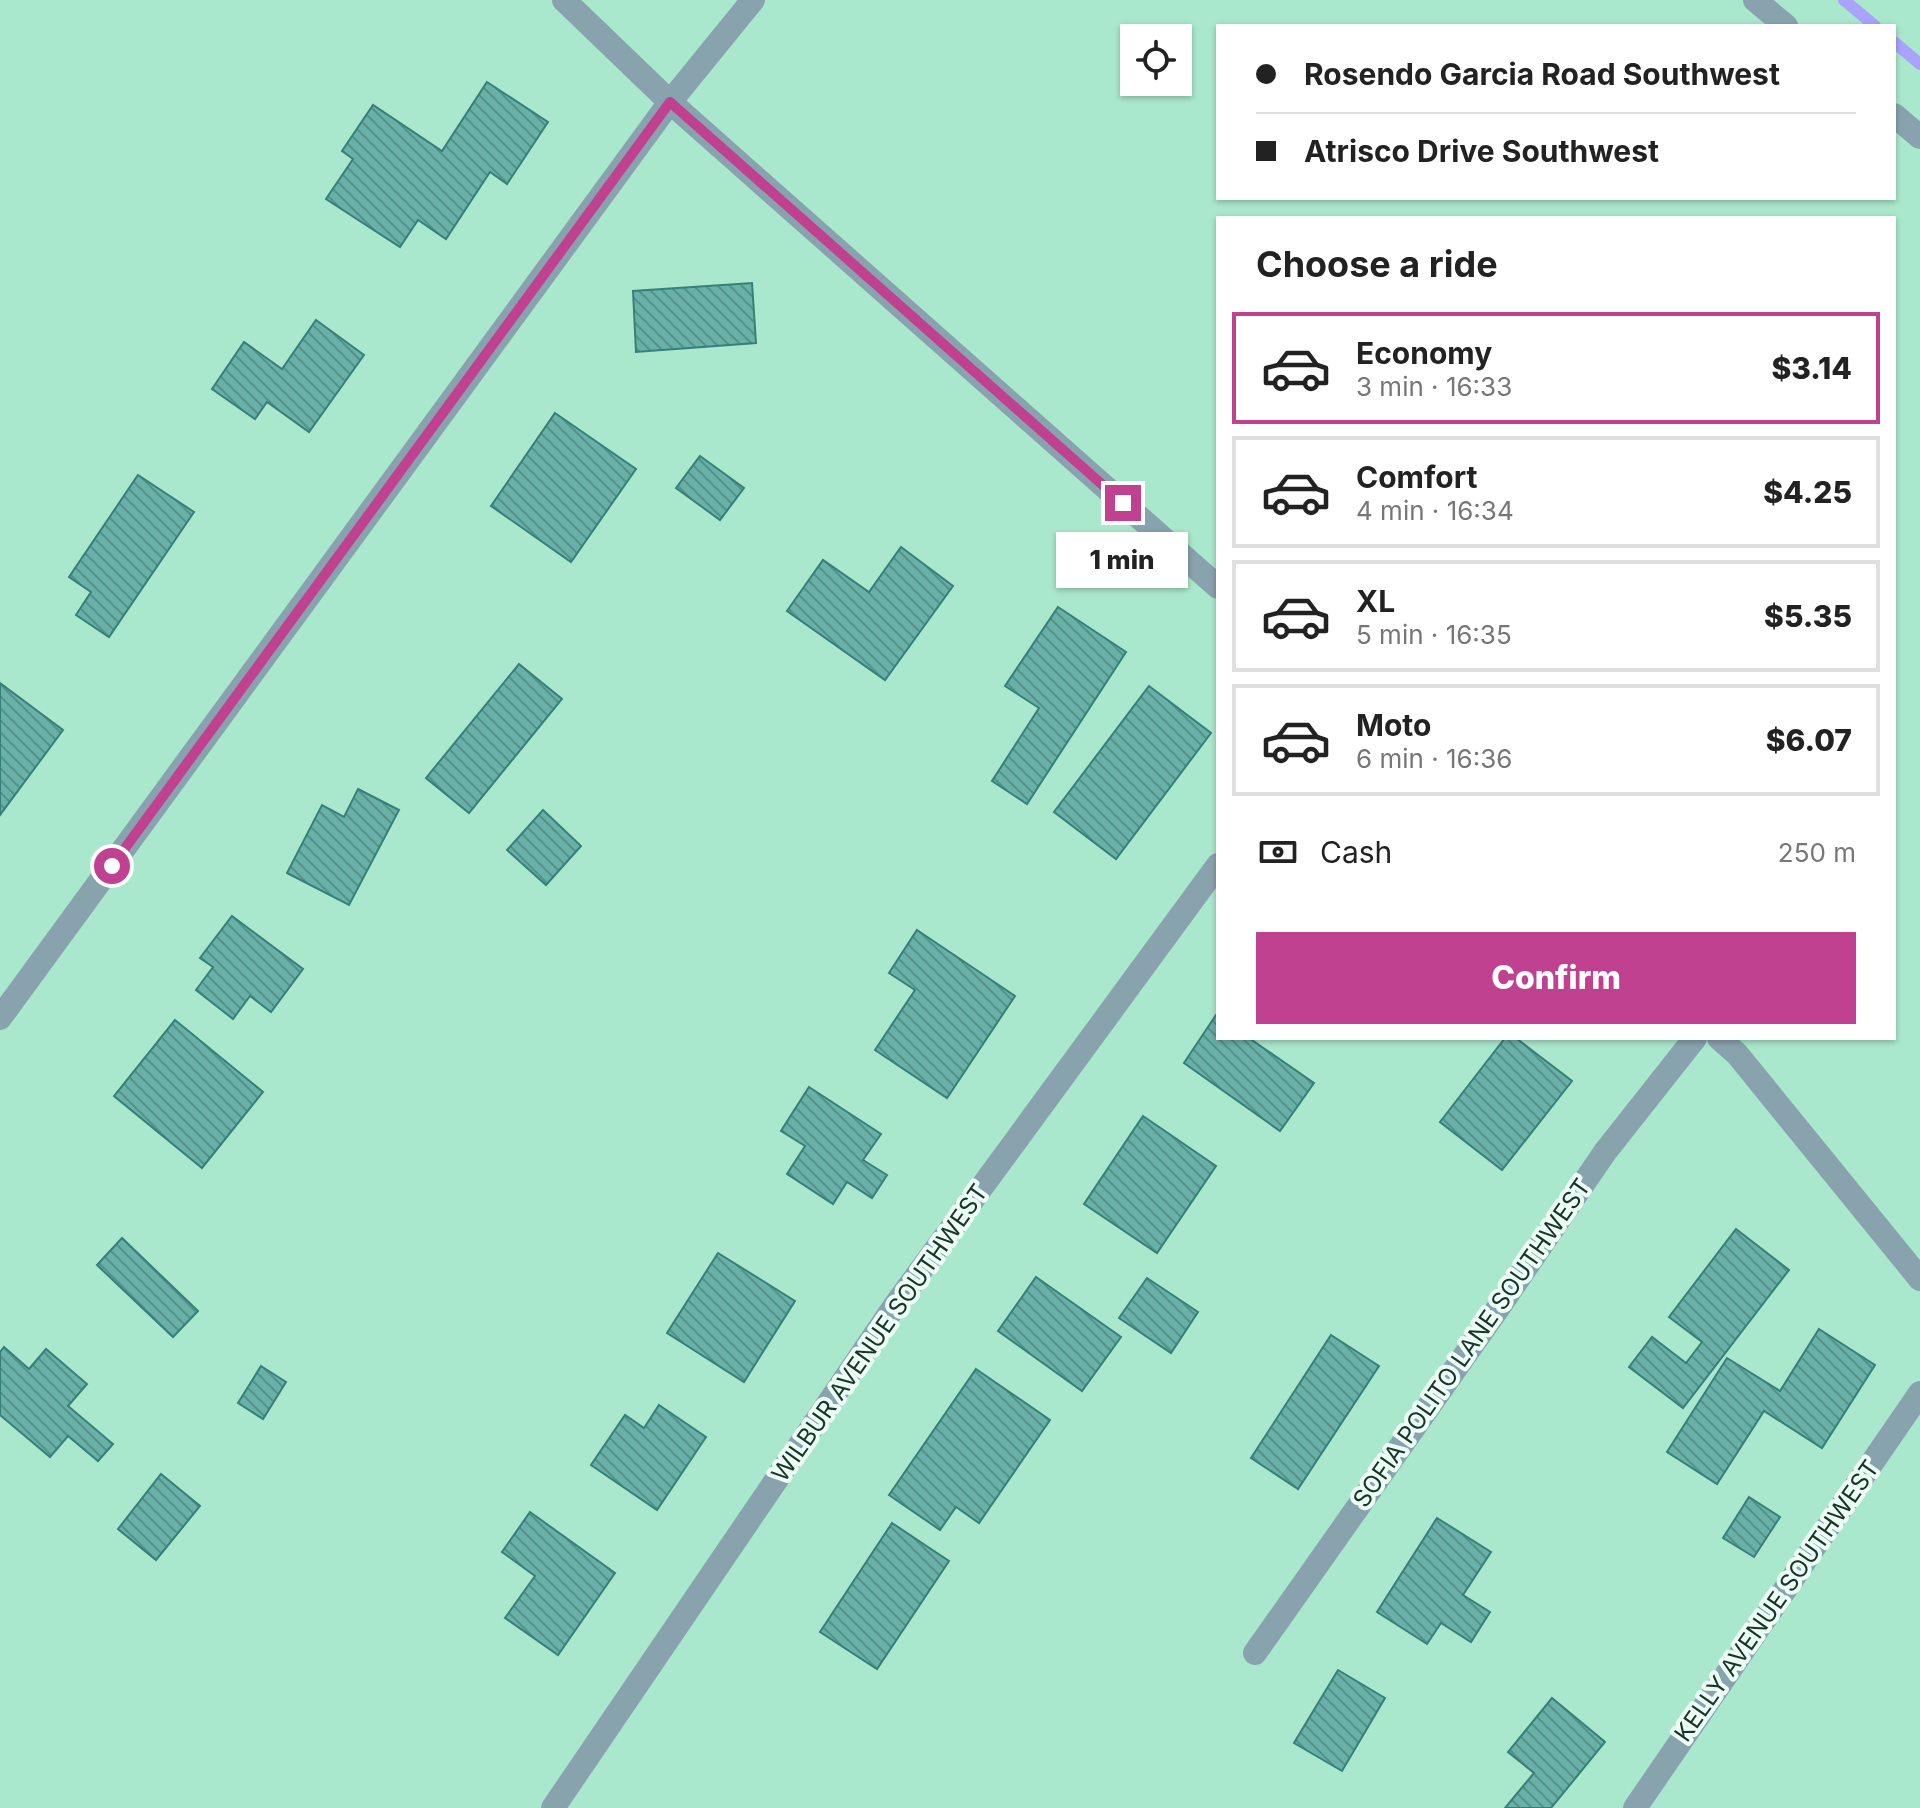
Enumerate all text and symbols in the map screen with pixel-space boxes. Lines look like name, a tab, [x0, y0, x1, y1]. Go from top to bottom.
map controls	[1120, 24, 1192, 96]
button: locate	[1120, 24, 1192, 96]
text: Rosendo Garcia Road Southwest	[1304, 56, 1780, 92]
text: Atrisco Drive Southwest	[1304, 133, 1659, 169]
text: Choose a ride	[1256, 242, 1498, 286]
icon: car	[1260, 332, 1332, 404]
text: Economy	[1356, 335, 1492, 371]
text: $3.14	[1771, 350, 1852, 386]
text: 3 min · 16:33	[1356, 371, 1512, 402]
icon: car	[1260, 456, 1332, 528]
text: Comfort	[1356, 459, 1477, 495]
text: $4.25	[1763, 474, 1852, 510]
route end	[1105, 485, 1141, 521]
text: 4 min · 16:34	[1356, 495, 1514, 526]
callout: 1 min	[1057, 531, 1189, 587]
text: 1 min	[1089, 544, 1155, 575]
icon: car	[1260, 580, 1332, 652]
text: XL	[1356, 583, 1395, 619]
text: $5.35	[1764, 598, 1852, 634]
text: 5 min · 16:35	[1356, 619, 1512, 650]
icon: car	[1260, 704, 1332, 776]
text: Moto	[1356, 707, 1431, 743]
text: $6.07	[1766, 722, 1852, 758]
text: 6 min · 16:36	[1356, 743, 1512, 774]
icon: cash	[1256, 830, 1300, 874]
text: Cash	[1320, 834, 1392, 870]
text: 250 m	[1778, 837, 1856, 868]
route start	[94, 848, 130, 884]
button: Confirm	[1256, 932, 1856, 1024]
street label: SOFIA POLITO LANE SOUTHWEST	[1347, 1173, 1597, 1513]
street label: WILBUR AVENUE SOUTHWEST	[766, 1178, 994, 1487]
street label: KELLY AVENUE SOUTHWEST	[1668, 1454, 1885, 1747]

